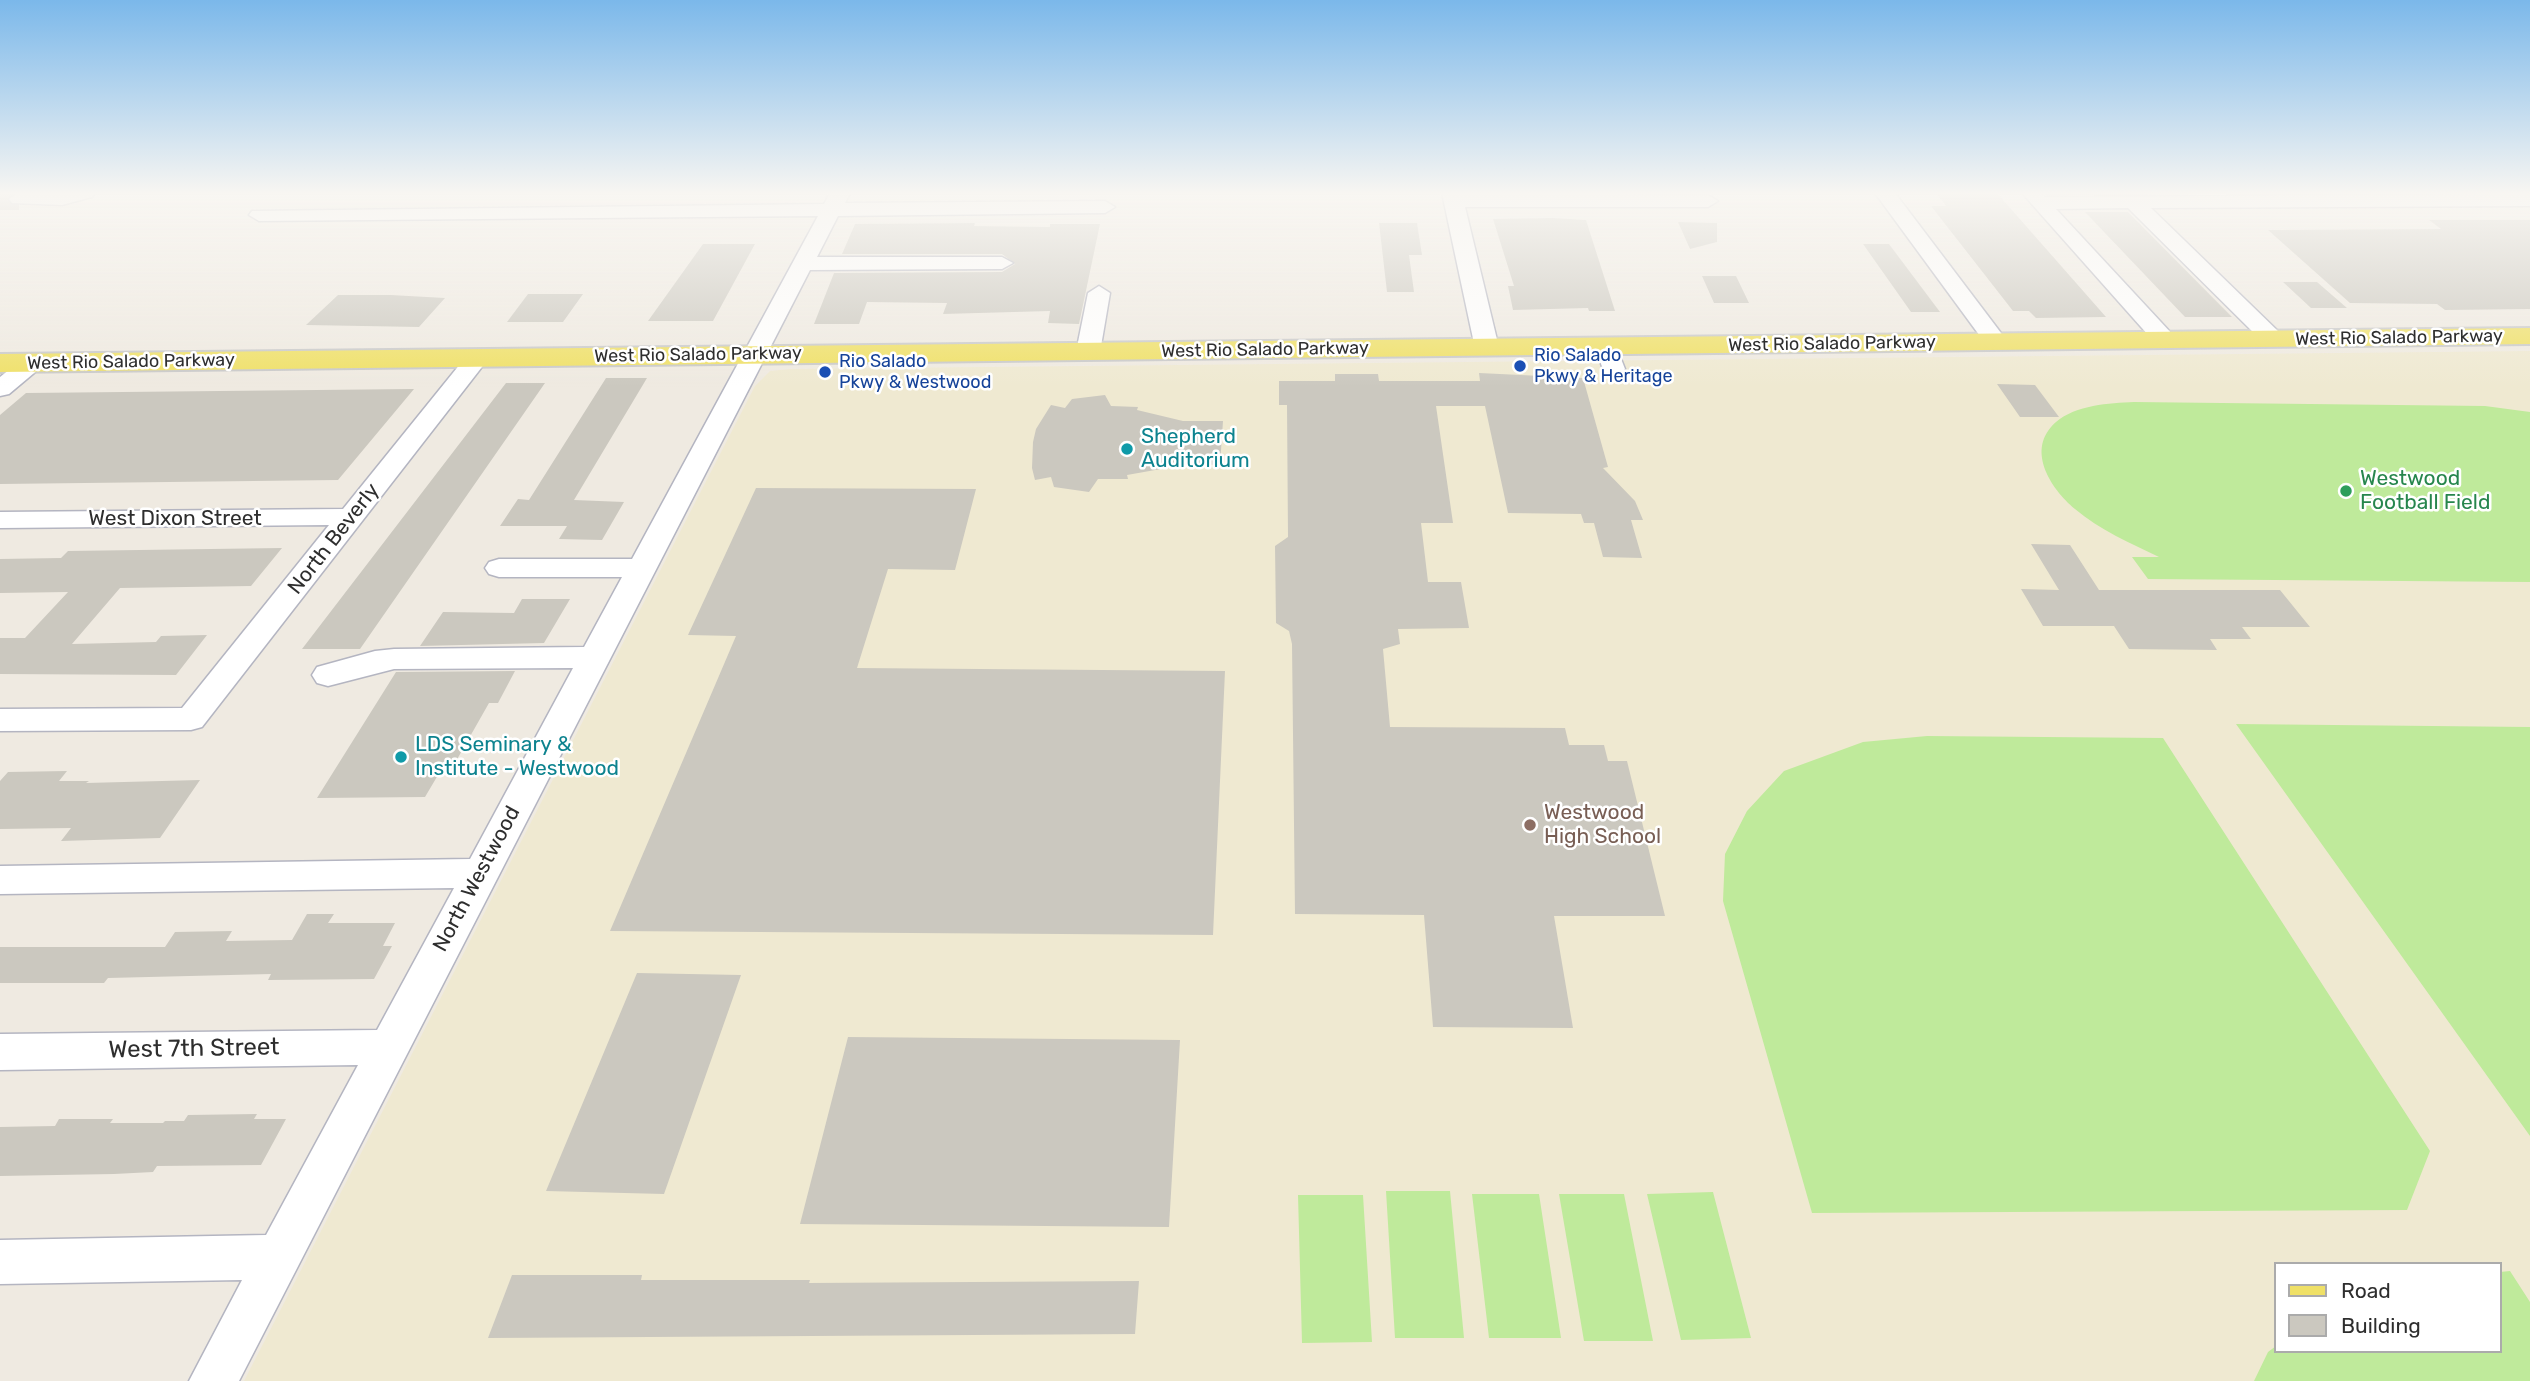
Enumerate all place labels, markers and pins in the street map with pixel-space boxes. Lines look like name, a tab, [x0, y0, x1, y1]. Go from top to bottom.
place label: Rio Salado Pkwy & Heritage	[1534, 345, 1672, 388]
place label: Rio Salado Pkwy & Westwood	[839, 351, 991, 394]
marker: Rio Salado Pkwy & Heritage	[1512, 358, 1528, 374]
marker: Rio Salado Pkwy & Westwood	[817, 364, 833, 380]
place label: Shepherd Auditorium	[1141, 424, 1250, 474]
marker: Shepherd Auditorium	[1119, 441, 1135, 457]
place label: Westwood Football Field	[2360, 466, 2490, 516]
marker: Westwood Football Field	[2338, 483, 2354, 499]
place label: LDS Seminary & Institute - Westwood	[415, 732, 619, 782]
marker: LDS Seminary & Institute - Westwood	[393, 749, 409, 765]
place label: Westwood High School	[1544, 800, 1661, 850]
marker: Westwood High School	[1522, 817, 1538, 833]

